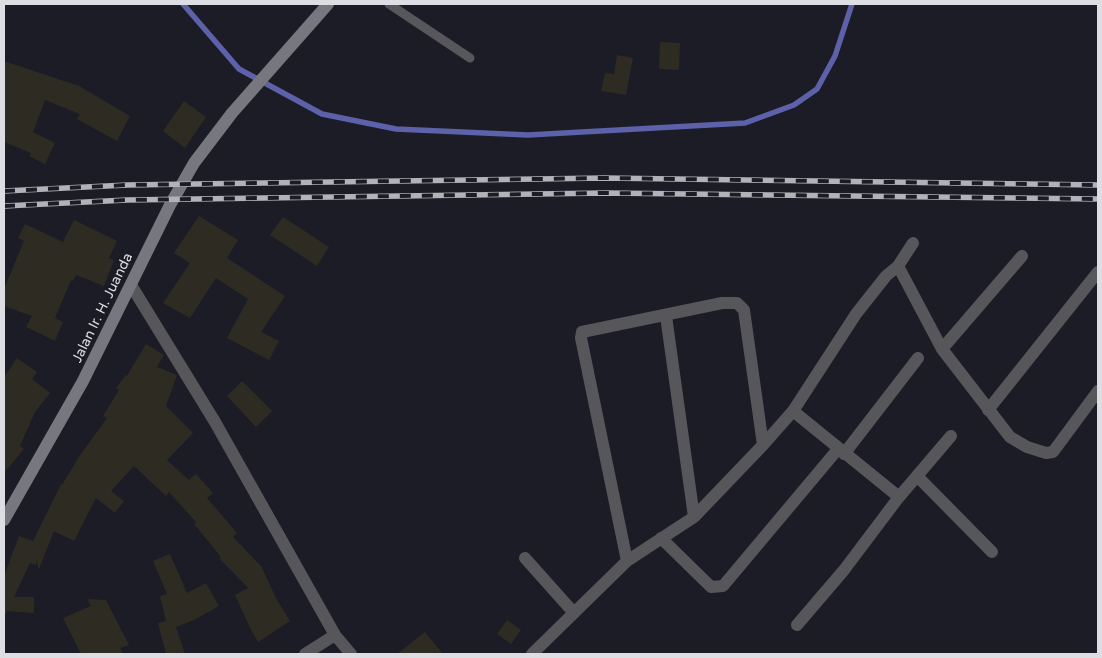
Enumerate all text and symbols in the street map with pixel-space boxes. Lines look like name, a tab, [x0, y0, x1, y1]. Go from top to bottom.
street label: Jalan Ir. H. Juanda	[69, 250, 137, 366]

